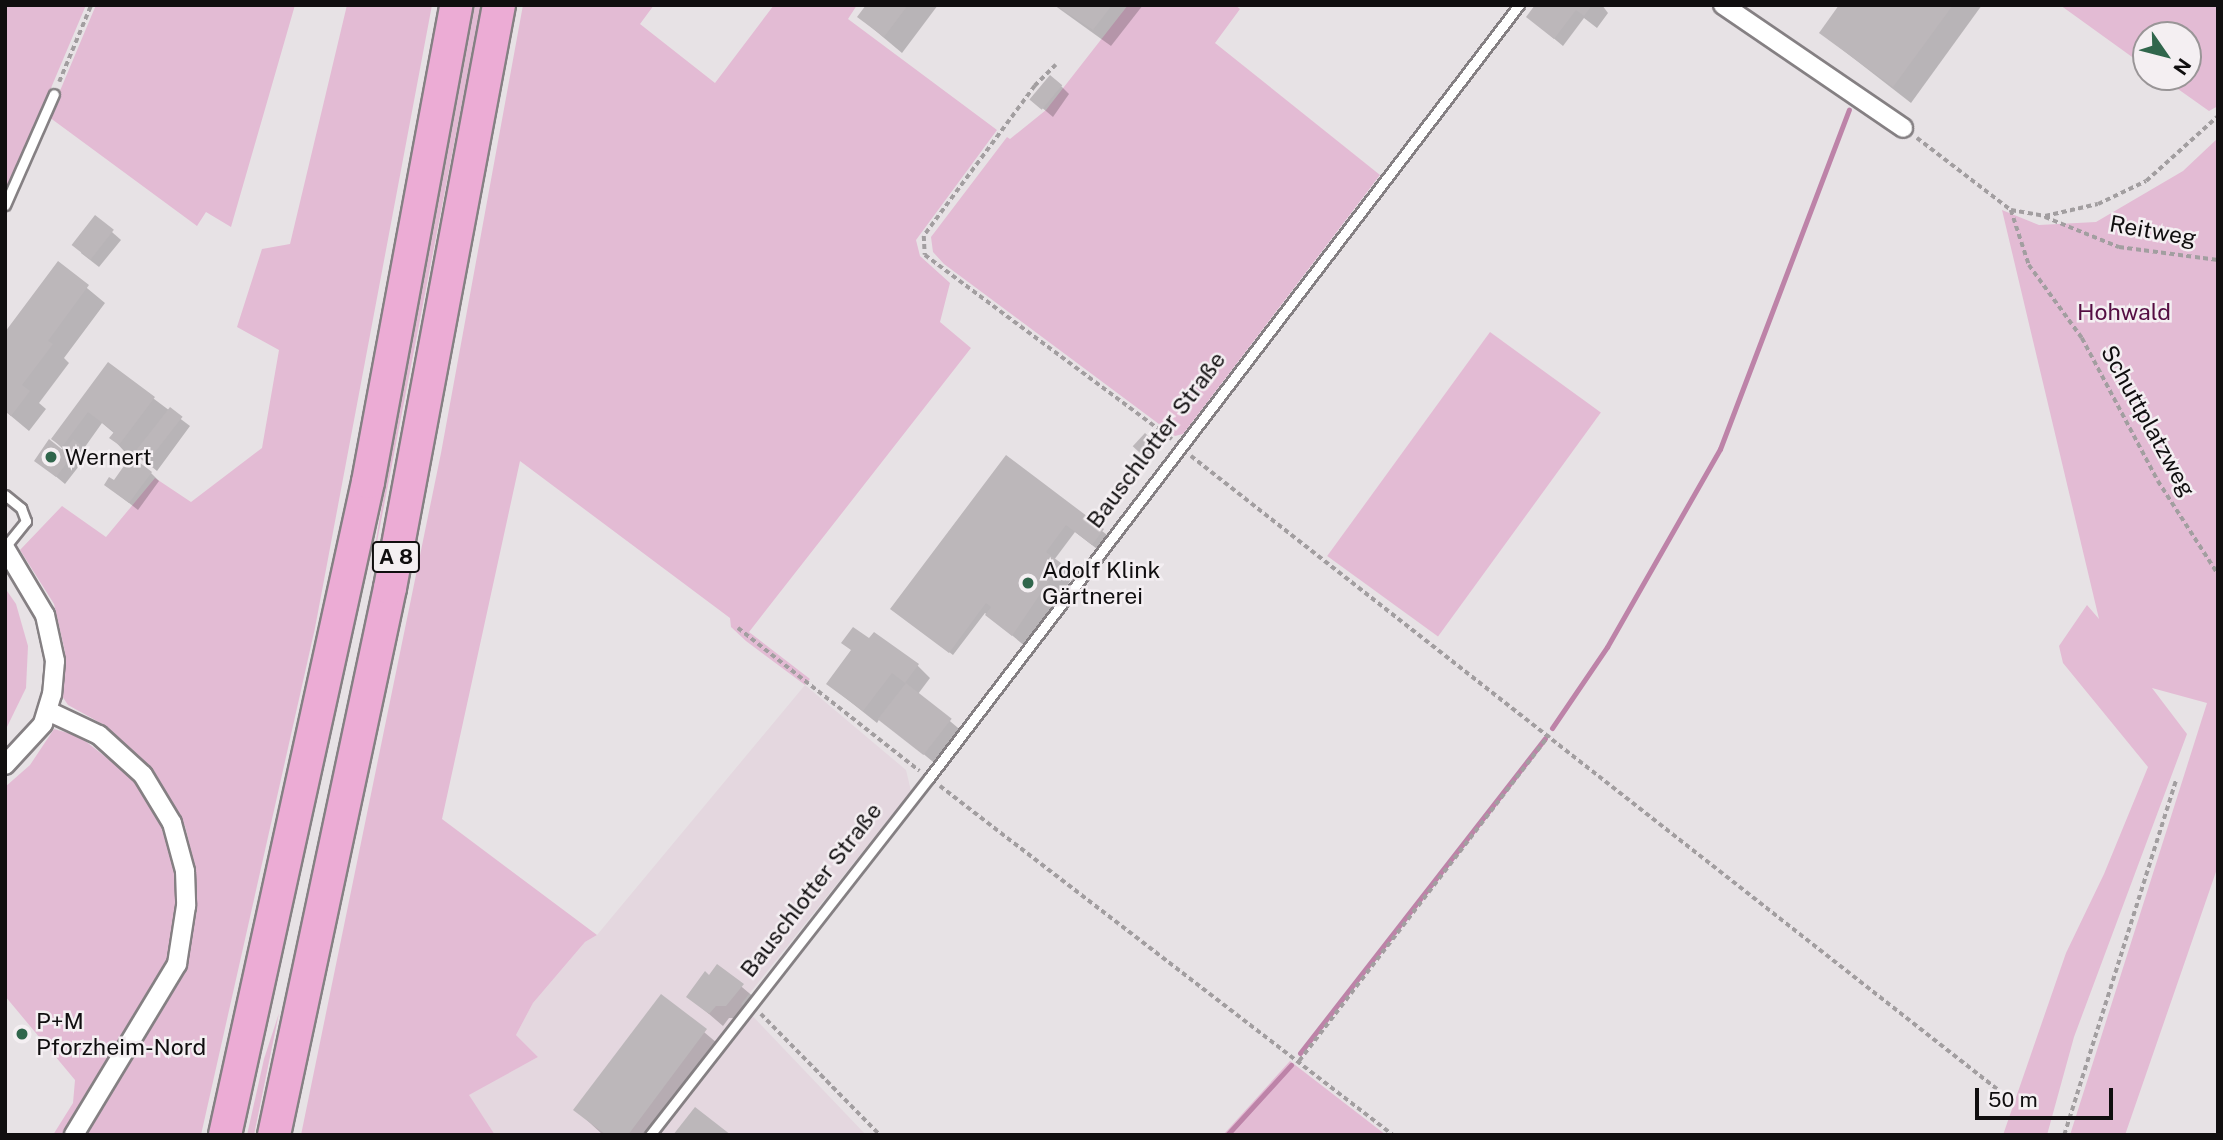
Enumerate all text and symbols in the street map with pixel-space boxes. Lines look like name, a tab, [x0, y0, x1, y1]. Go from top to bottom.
north arrow	[2132, 21, 2202, 91]
text: N	[2169, 54, 2196, 79]
street label: Reitweg	[2107, 210, 2199, 252]
park label: Hohwald	[2077, 298, 2171, 326]
street label: Schuttplatzweg	[2095, 341, 2201, 501]
street label: Bauschlotter Straße	[1081, 346, 1231, 534]
place label: Wernert	[65, 443, 152, 471]
marker: Wernert	[43, 449, 59, 465]
road number: A 8	[372, 540, 420, 574]
place label: Adolf Klink Gärtnerei	[1042, 556, 1160, 610]
marker: Adolf Klink Gärtnerei	[1020, 575, 1036, 591]
street label: Bauschlotter Straße	[734, 797, 888, 983]
place label: P+M Pforzheim-Nord	[36, 1007, 206, 1061]
marker: P+M Pforzheim-Nord	[14, 1026, 30, 1042]
scale bar	[1978, 1074, 2116, 1118]
text: 50 m	[1988, 1087, 2038, 1112]

